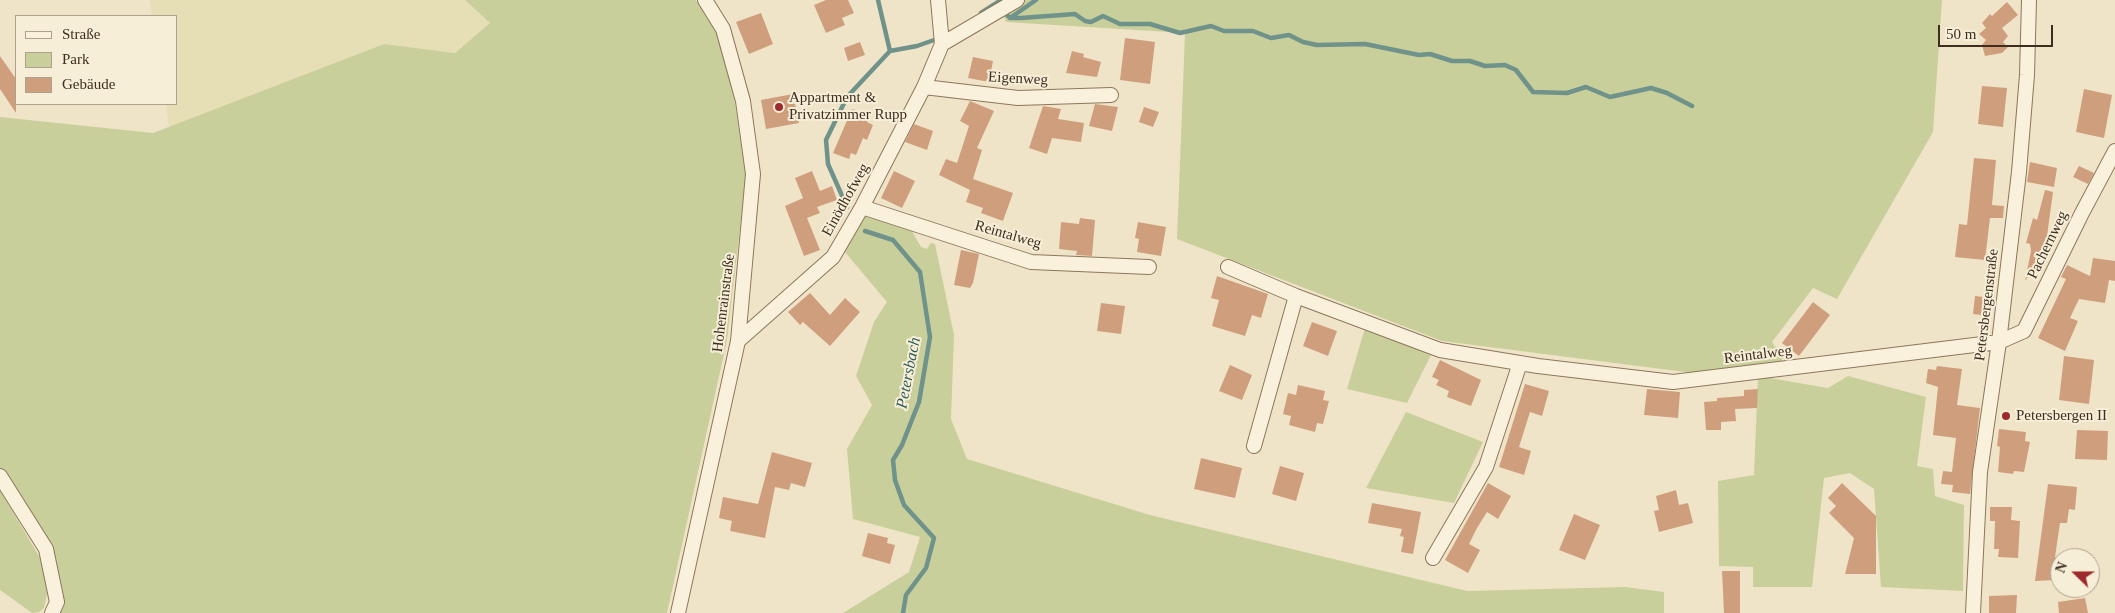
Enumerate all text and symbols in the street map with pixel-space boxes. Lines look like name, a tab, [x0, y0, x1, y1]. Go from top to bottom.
legend	[15, 15, 178, 105]
scale bar	[1940, 15, 2055, 47]
text: Straße	[62, 26, 100, 42]
text: 50 m	[1946, 26, 1976, 42]
text: Park	[62, 51, 90, 67]
street label: Eigenweg	[988, 68, 1048, 90]
text: Gebäude	[62, 76, 115, 92]
place label: Appartment & Privatzimmer Rupp	[789, 89, 907, 124]
marker: Appartment & Privatzimmer Rupp	[773, 101, 785, 113]
street label: Einödhofweg	[819, 160, 873, 240]
street label: Pachernweg	[2024, 208, 2072, 282]
street label: Reintalweg	[973, 217, 1043, 253]
street label: Petersbergenstraße	[1971, 248, 2003, 362]
street label: Hohenrainstraße	[709, 253, 739, 353]
water label: Petersbach	[893, 336, 925, 410]
street label: Reintalweg	[1723, 342, 1793, 368]
place label: Petersbergen II	[2016, 407, 2107, 425]
marker: Petersbergen II	[2000, 410, 2012, 422]
north arrow	[2050, 548, 2100, 598]
text: N	[2053, 560, 2070, 575]

